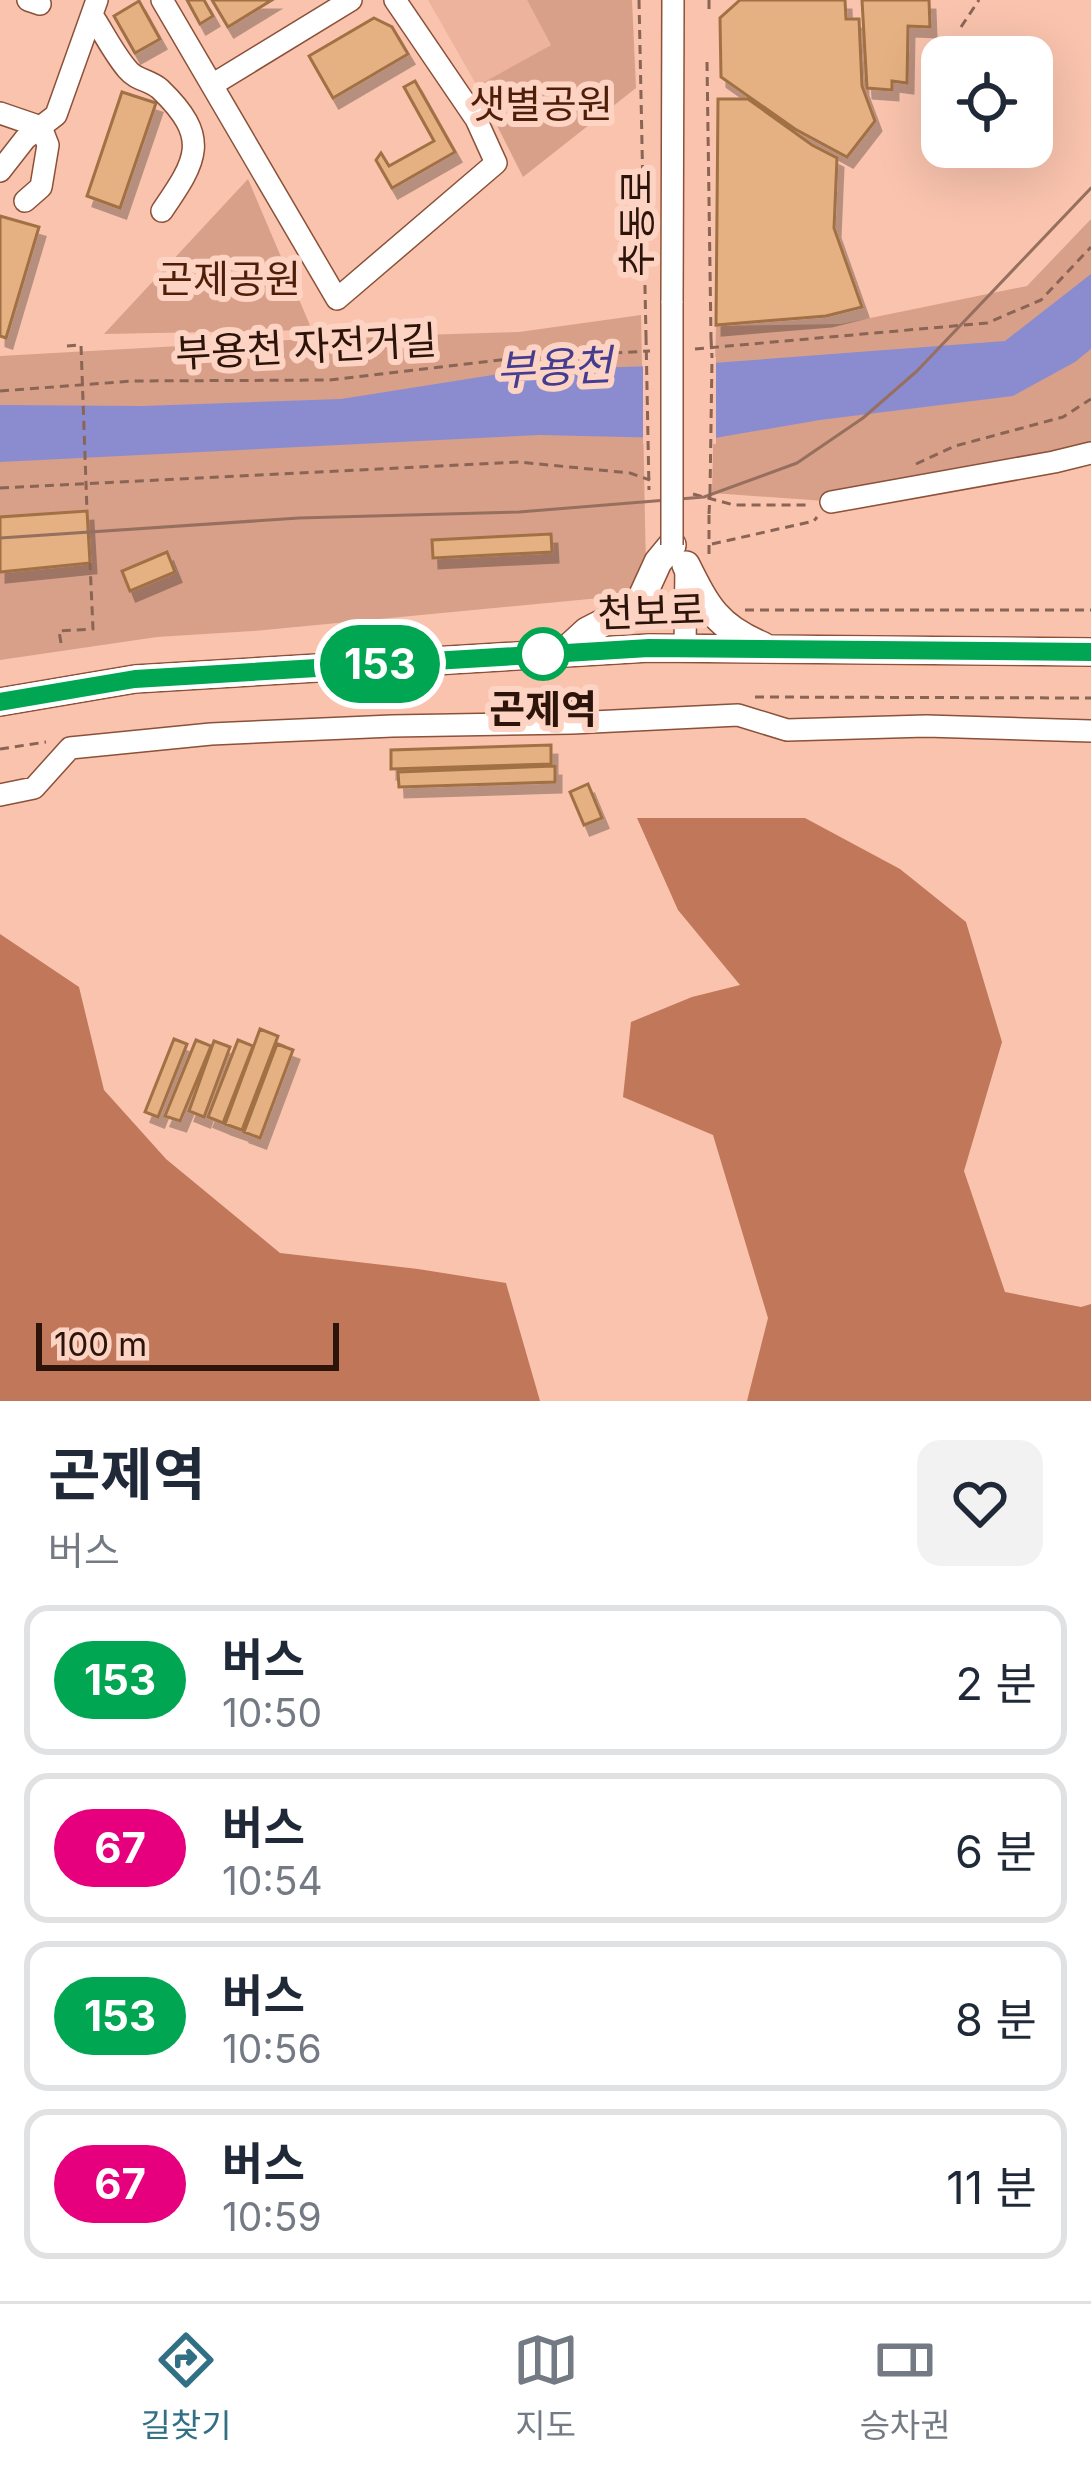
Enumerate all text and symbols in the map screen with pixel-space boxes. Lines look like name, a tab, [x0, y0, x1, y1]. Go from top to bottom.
map controls	[921, 36, 1053, 168]
button: locate	[921, 36, 1053, 168]
park label: 샛별공원	[469, 80, 613, 127]
street label: 추동로	[613, 169, 660, 277]
park label: 곤제공원	[157, 255, 301, 302]
street label: 부용천 자전거길	[174, 316, 438, 376]
water label: 부용천	[495, 338, 618, 395]
street label: 천보로	[596, 586, 706, 636]
line badge: 153	[311, 625, 449, 703]
marker: 곤제역	[518, 629, 568, 679]
text: 153	[344, 638, 416, 689]
place label: 곤제역	[489, 685, 597, 732]
scale bar	[36, 1317, 339, 1370]
text: 100 m	[54, 1324, 147, 1364]
text: 곤제역	[48, 1440, 205, 1509]
button: heart	[917, 1440, 1043, 1566]
text: 버스	[48, 1527, 120, 1574]
text: 버스	[222, 1632, 305, 1687]
text: 153	[84, 1654, 156, 1705]
text: 2 분	[955, 1656, 1037, 1711]
text: 10:50	[222, 1689, 322, 1736]
text: 버스	[222, 1800, 305, 1855]
text: 67	[94, 1822, 146, 1873]
text: 6 분	[955, 1824, 1037, 1879]
text: 10:54	[222, 1857, 323, 1904]
text: 버스	[222, 1968, 305, 2023]
text: 153	[84, 1990, 156, 2041]
text: 8 분	[955, 1992, 1037, 2047]
text: 10:56	[222, 2025, 322, 2072]
text: 버스	[222, 2136, 305, 2191]
text: 67	[94, 2158, 146, 2209]
text: 11 분	[946, 2160, 1037, 2215]
text: 10:59	[222, 2193, 322, 2240]
tab: 길찾기	[140, 2327, 232, 2447]
tab: 지도	[513, 2327, 579, 2447]
tab: 승차권	[859, 2327, 951, 2447]

